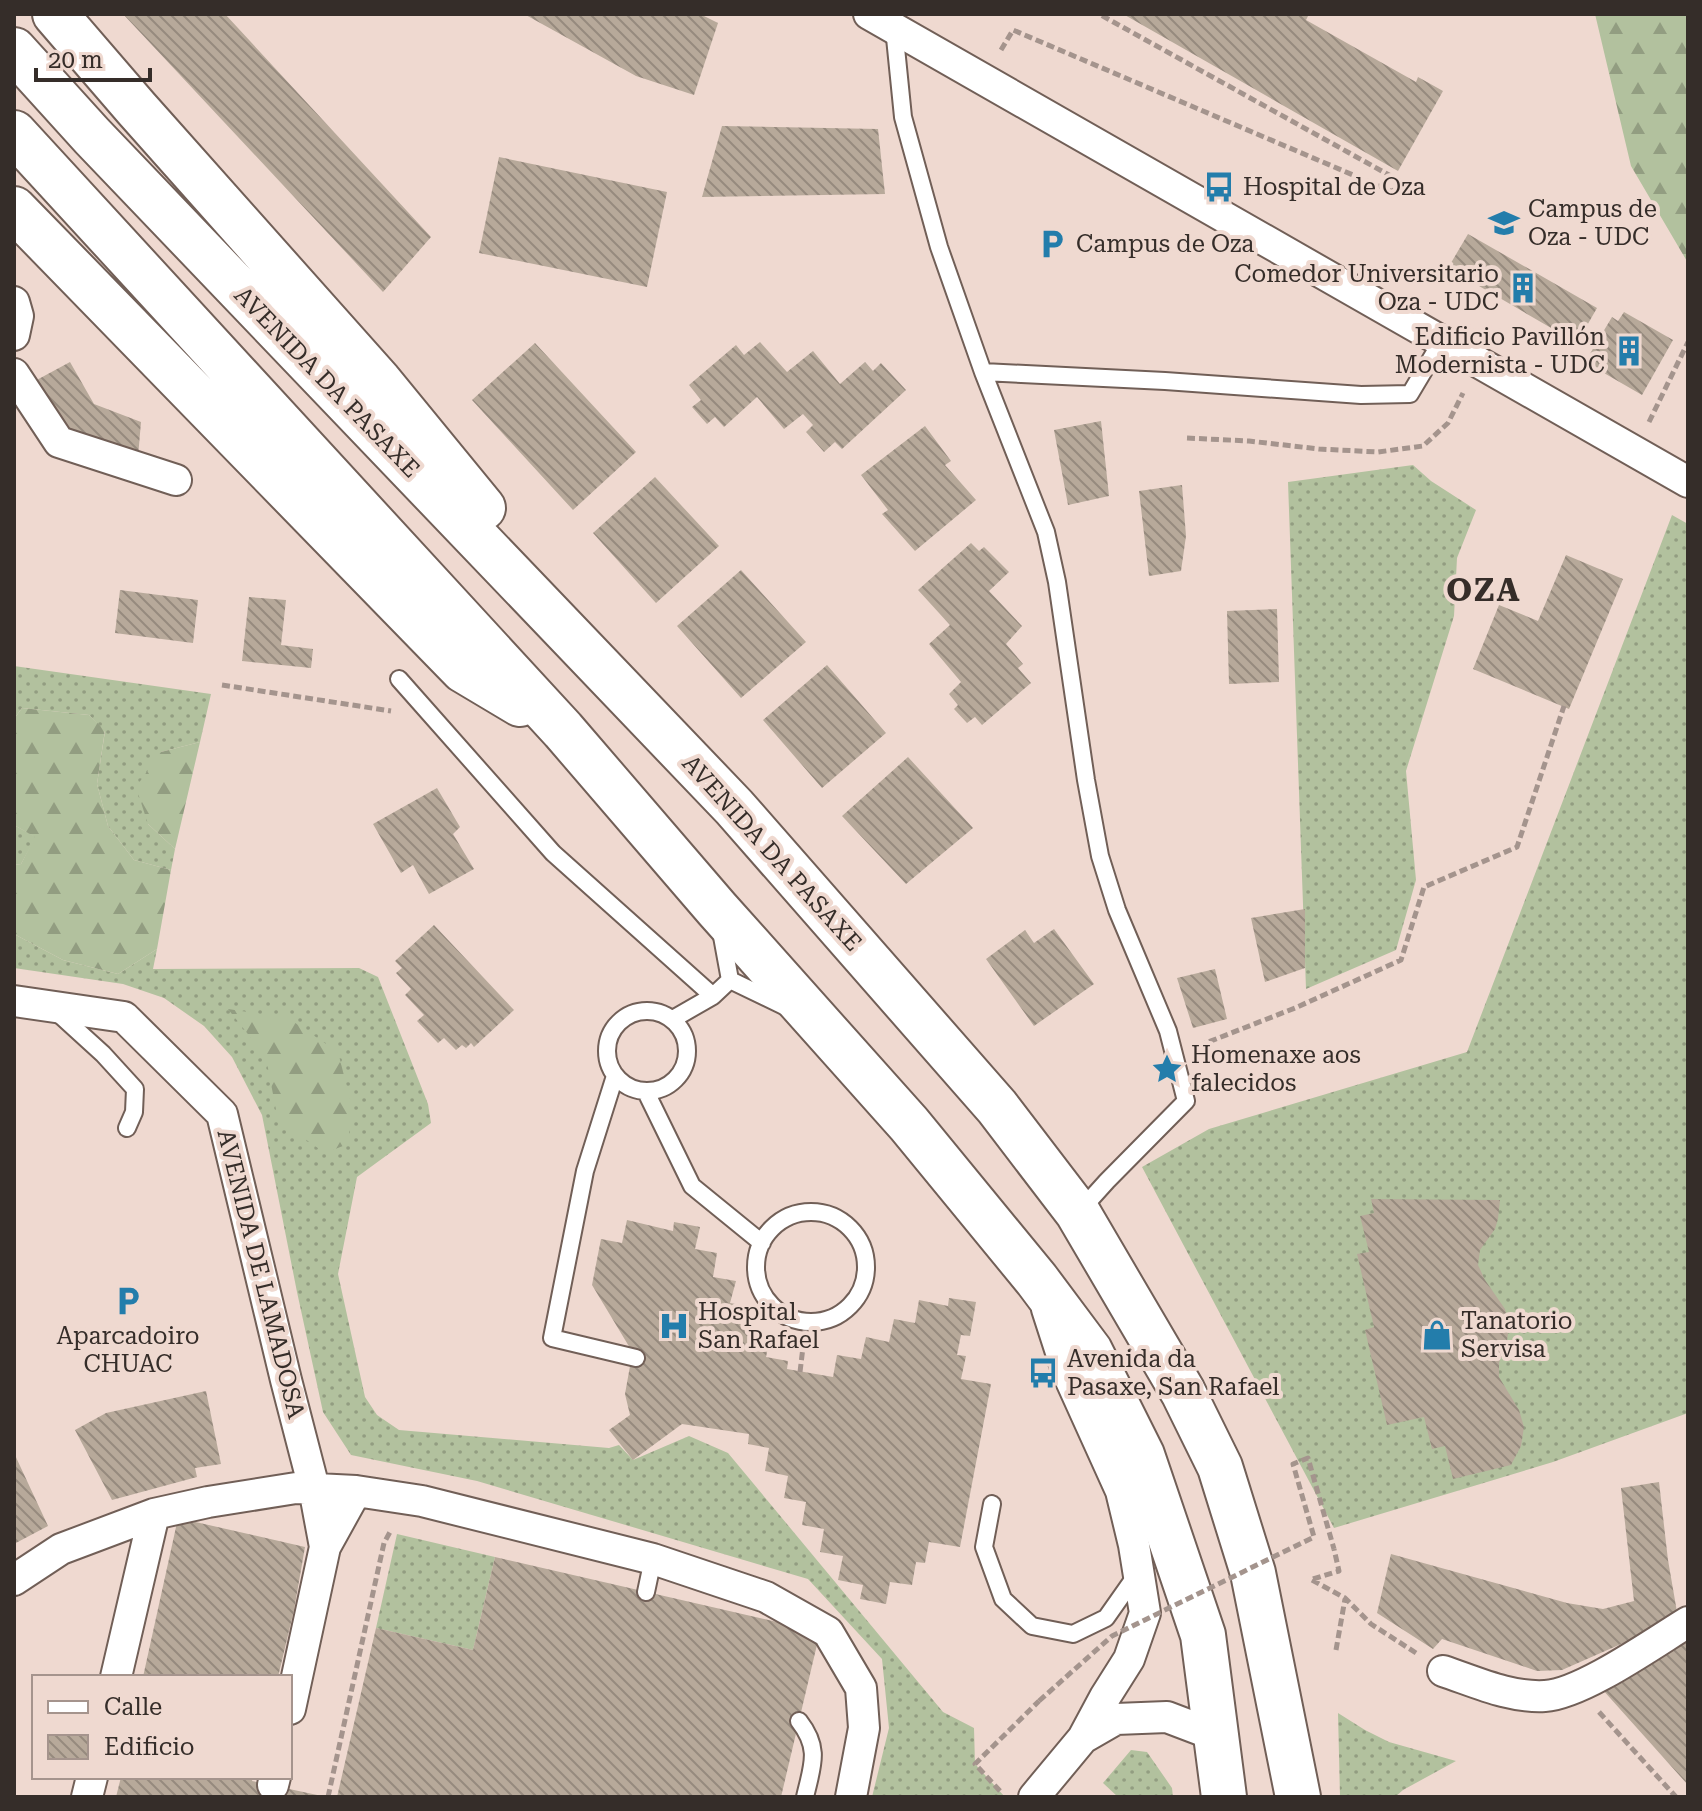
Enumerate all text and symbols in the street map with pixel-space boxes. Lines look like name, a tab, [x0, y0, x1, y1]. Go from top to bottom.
scale bar	[36, 32, 150, 82]
text: 20 m	[48, 46, 103, 74]
bus stop icon: Hospital de Oza	[1202, 170, 1236, 204]
place label: Hospital de Oza	[1243, 173, 1425, 201]
place label: Campus de Oza - UDC	[1528, 195, 1657, 251]
school or university icon: Campus de Oza - UDC	[1487, 206, 1521, 240]
parking icon: Campus de Oza	[1035, 227, 1069, 261]
place label: Campus de Oza	[1076, 230, 1254, 258]
place label: Comedor Universitario Oza - UDC	[1234, 260, 1499, 316]
building icon: Comedor Universitario Oza - UDC	[1506, 271, 1540, 305]
street label: AVENIDA DA PASAXE	[229, 281, 425, 483]
place label: Edificio Pavillón Modernista - UDC	[1395, 323, 1605, 379]
building icon: Edificio Pavillón Modernista - UDC	[1612, 334, 1646, 368]
district label: OZA	[1446, 571, 1522, 609]
street label: AVENIDA DA PASAXE	[677, 749, 867, 957]
place label: Homenaxe aos falecidos	[1191, 1041, 1361, 1097]
place icon: Homenaxe aos falecidos	[1150, 1052, 1184, 1086]
street label: AVENIDA DE LAMADOSA	[211, 1127, 311, 1422]
parking icon: Aparcadoiro CHUAC	[111, 1284, 145, 1318]
place label: Hospital San Rafael	[698, 1298, 819, 1354]
place label: Tanatorio Servisa	[1461, 1307, 1572, 1363]
hospital icon: Hospital San Rafael	[657, 1309, 691, 1343]
shop icon: Tanatorio Servisa	[1420, 1318, 1454, 1352]
place label: Aparcadoiro CHUAC	[56, 1322, 200, 1378]
place label: Avenida da Pasaxe, San Rafael	[1067, 1345, 1280, 1401]
bus stop icon: Avenida da Pasaxe, San Rafael	[1026, 1356, 1060, 1390]
legend	[32, 1675, 292, 1779]
text: Calle	[104, 1693, 162, 1721]
text: Edificio	[104, 1733, 195, 1761]

